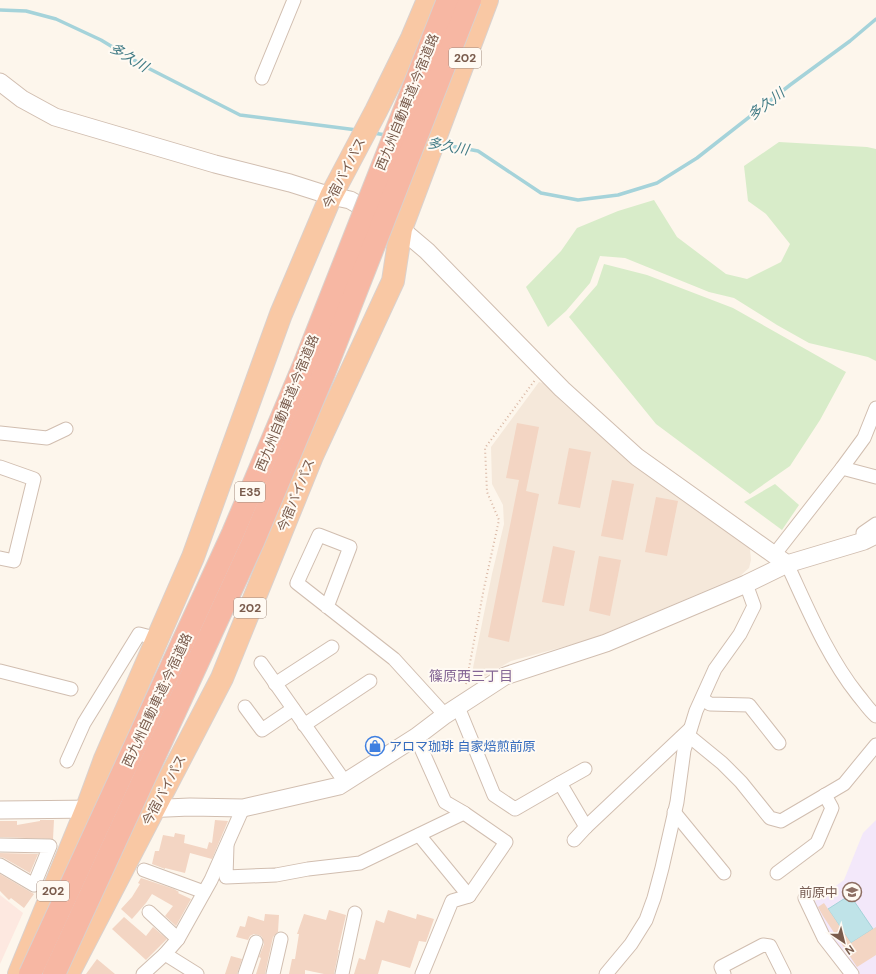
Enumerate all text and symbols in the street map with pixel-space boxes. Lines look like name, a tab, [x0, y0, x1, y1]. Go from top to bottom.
street label: 西九州自動車道;今宿道路	[372, 31, 442, 173]
water label: 多久川	[106, 38, 153, 77]
road number: 202	[449, 48, 481, 68]
water label: 多久川	[744, 83, 790, 124]
water label: 多久川	[426, 133, 472, 159]
street label: 今宿バイパス	[319, 135, 369, 211]
street label: 西九州自動車道;今宿道路	[252, 332, 322, 474]
street label: 今宿バイパス	[274, 456, 318, 534]
road number: E35	[235, 482, 265, 502]
road number: 202	[234, 598, 266, 618]
street label: 西九州自動車道;今宿道路	[118, 630, 196, 770]
district label: 篠原西三丁目	[429, 667, 513, 685]
shop icon: アロマ珈琲 自家焙煎前原	[364, 735, 386, 757]
place label: アロマ珈琲 自家焙煎前原	[389, 738, 535, 755]
street label: 今宿バイパス	[138, 752, 190, 828]
road number: 202	[37, 881, 69, 901]
school or university icon: 前原中	[841, 881, 863, 903]
place label: 前原中	[799, 884, 838, 901]
north arrow	[824, 922, 864, 962]
text: N	[842, 942, 857, 958]

